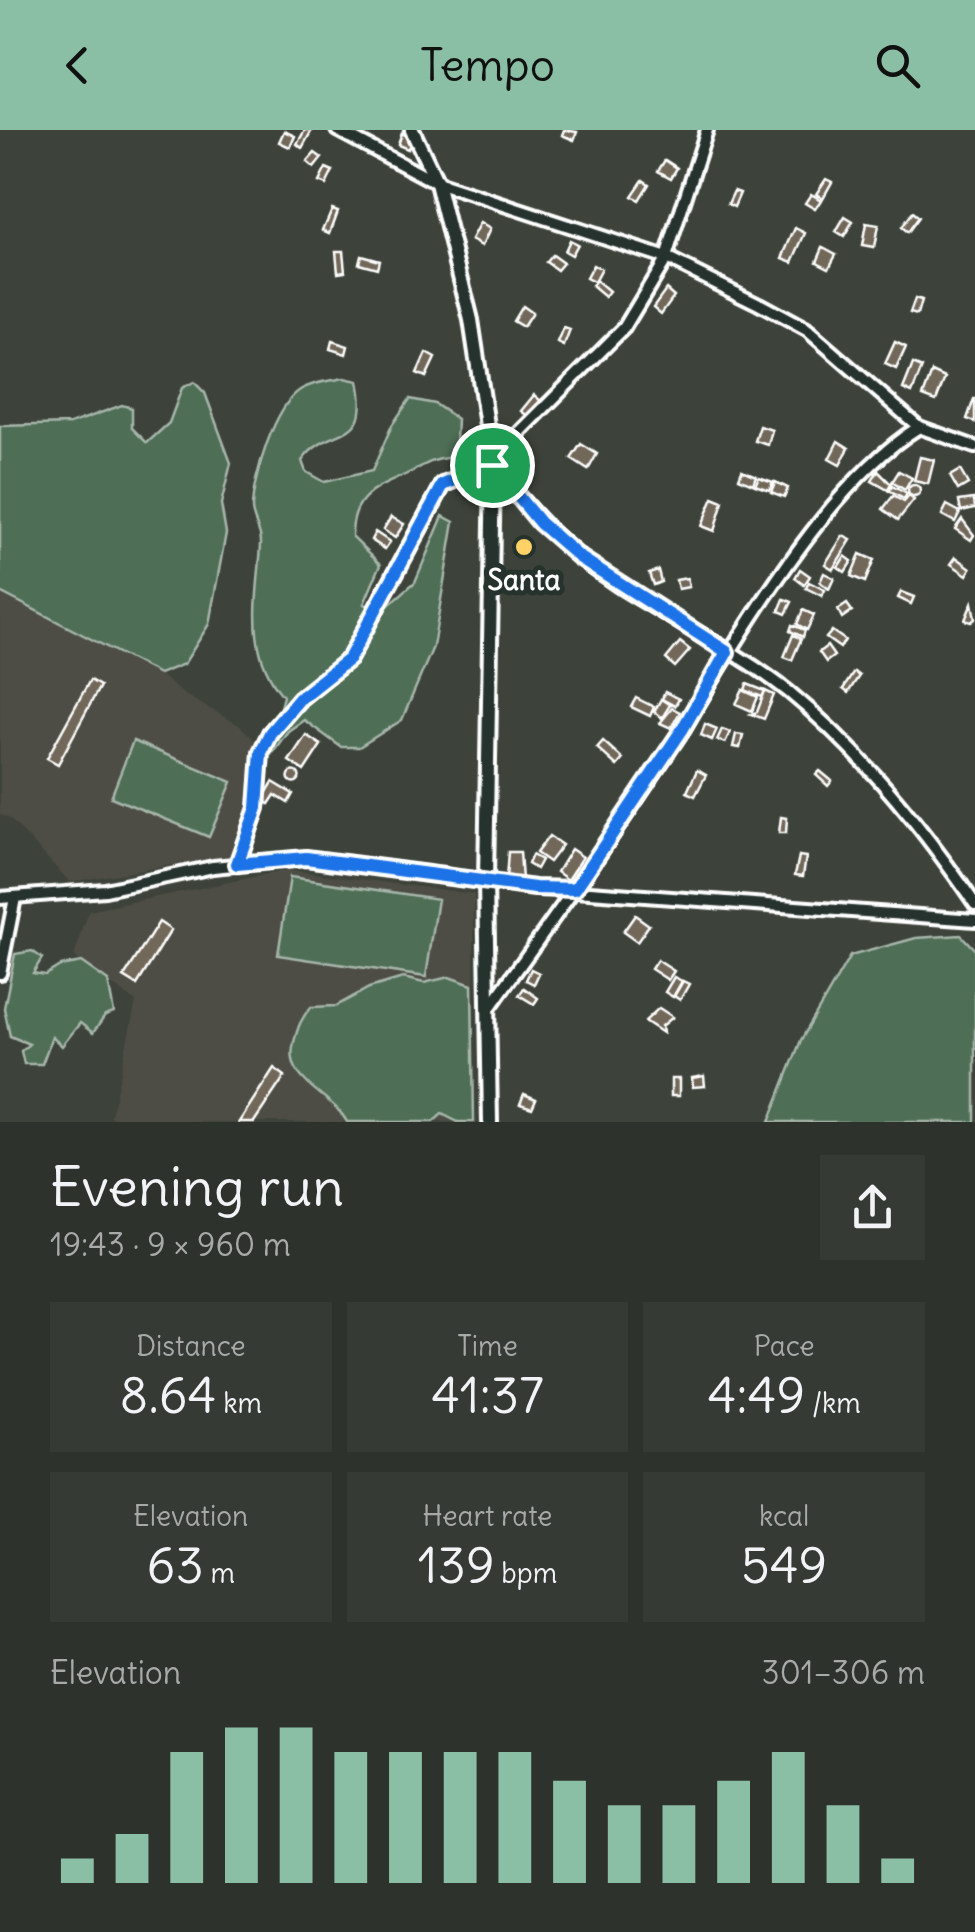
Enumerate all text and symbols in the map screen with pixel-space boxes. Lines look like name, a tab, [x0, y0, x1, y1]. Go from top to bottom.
text: Tempo	[420, 37, 555, 93]
icon: back	[50, 38, 105, 93]
icon: search	[870, 38, 925, 93]
pin	[450, 423, 535, 508]
icon: arrive	[465, 438, 520, 493]
marker: Santa	[513, 536, 535, 558]
place label: Santa	[488, 562, 560, 598]
text: Evening run	[50, 1152, 344, 1221]
button: share	[820, 1155, 925, 1260]
text: 19:43 · 9 × 960 m	[50, 1224, 291, 1265]
text: Distance	[136, 1328, 246, 1364]
text: Time	[457, 1328, 518, 1364]
text: Pace	[754, 1328, 815, 1364]
text: 8.64	[120, 1364, 217, 1427]
text: 41:37	[431, 1364, 544, 1427]
text: 4:49	[707, 1364, 805, 1427]
text: km	[217, 1385, 262, 1421]
text: /km	[805, 1385, 861, 1421]
text: Elevation	[133, 1498, 248, 1534]
text: Heart rate	[423, 1498, 552, 1534]
text: kcal	[759, 1498, 809, 1534]
text: 63	[147, 1534, 204, 1597]
text: 139	[418, 1534, 495, 1597]
text: 549	[741, 1534, 827, 1597]
text: m	[204, 1555, 235, 1591]
text: bpm	[495, 1555, 557, 1591]
text: Elevation	[50, 1652, 181, 1693]
text: 301–306 m	[762, 1652, 925, 1693]

